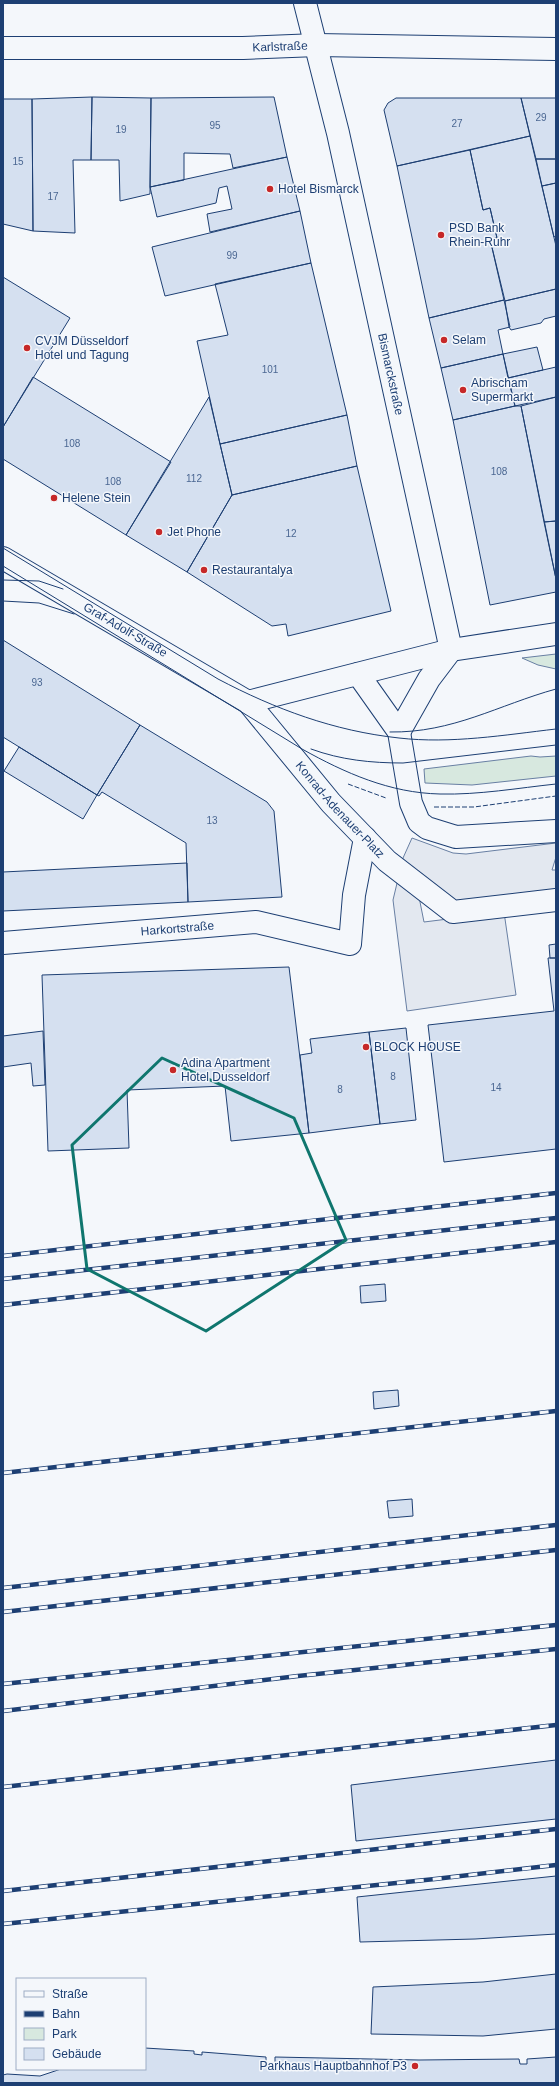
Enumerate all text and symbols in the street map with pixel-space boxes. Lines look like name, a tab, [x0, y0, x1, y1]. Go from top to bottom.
street label: Karlstraße	[252, 38, 308, 55]
house number: 29	[535, 112, 547, 123]
house number: 27	[451, 118, 463, 129]
house number: 95	[209, 120, 221, 131]
house number: 19	[115, 124, 127, 135]
house number: 15	[12, 156, 24, 167]
place label: Hotel Bismarck	[278, 182, 360, 196]
marker: Hotel Bismarck	[265, 184, 275, 194]
house number: 17	[47, 191, 59, 202]
place label: PSD Bank Rhein-Ruhr	[449, 221, 510, 249]
marker: PSD Bank Rhein-Ruhr	[436, 230, 446, 240]
house number: 99	[226, 250, 238, 261]
street label: Bismarckstraße	[375, 332, 407, 417]
place label: Selam	[452, 333, 486, 347]
place label: CVJM Düsseldorf Hotel und Tagung	[35, 334, 129, 362]
marker: Selam	[439, 335, 449, 345]
marker: CVJM Düsseldorf Hotel und Tagung	[22, 343, 32, 353]
house number: 101	[262, 364, 279, 375]
place label: Abrischam Supermarkt	[471, 376, 534, 404]
marker: Abrischam Supermarkt	[458, 385, 468, 395]
house number: 108	[64, 438, 81, 449]
house number: 108	[491, 466, 508, 477]
house number: 112	[186, 473, 202, 484]
house number: 108	[105, 476, 122, 487]
place label: Helene Stein	[62, 491, 131, 505]
marker: Helene Stein	[49, 493, 59, 503]
place label: Jet Phone	[167, 525, 221, 539]
marker: Jet Phone	[154, 527, 164, 537]
house number: 12	[285, 528, 297, 539]
place label: Restaurantalya	[212, 563, 293, 577]
marker: Restaurantalya	[199, 565, 209, 575]
street label: Graf-Adolf-Straße	[81, 600, 170, 660]
house number: 93	[31, 677, 43, 688]
street label: Konrad-Adenauer-Platz	[293, 759, 387, 861]
house number: 13	[206, 815, 218, 826]
street label: Harkortstraße	[140, 918, 215, 939]
place label: BLOCK HOUSE	[374, 1040, 461, 1054]
marker: BLOCK HOUSE	[361, 1042, 371, 1052]
place label: Adina Apartment Hotel Dusseldorf	[181, 1056, 270, 1084]
marker: Adina Apartment Hotel Dusseldorf	[168, 1065, 178, 1075]
house number: 8	[390, 1071, 396, 1082]
house number: 14	[490, 1082, 502, 1093]
house number: 8	[337, 1084, 343, 1095]
legend	[16, 1978, 146, 2070]
text: Straße	[52, 1987, 88, 2001]
text: Bahn	[52, 2007, 80, 2021]
text: Park	[52, 2027, 78, 2041]
text: Gebäude	[52, 2047, 102, 2061]
place label: Parkhaus Hauptbahnhof P3	[260, 2059, 407, 2073]
marker: Parkhaus Hauptbahnhof P3	[410, 2061, 420, 2071]

